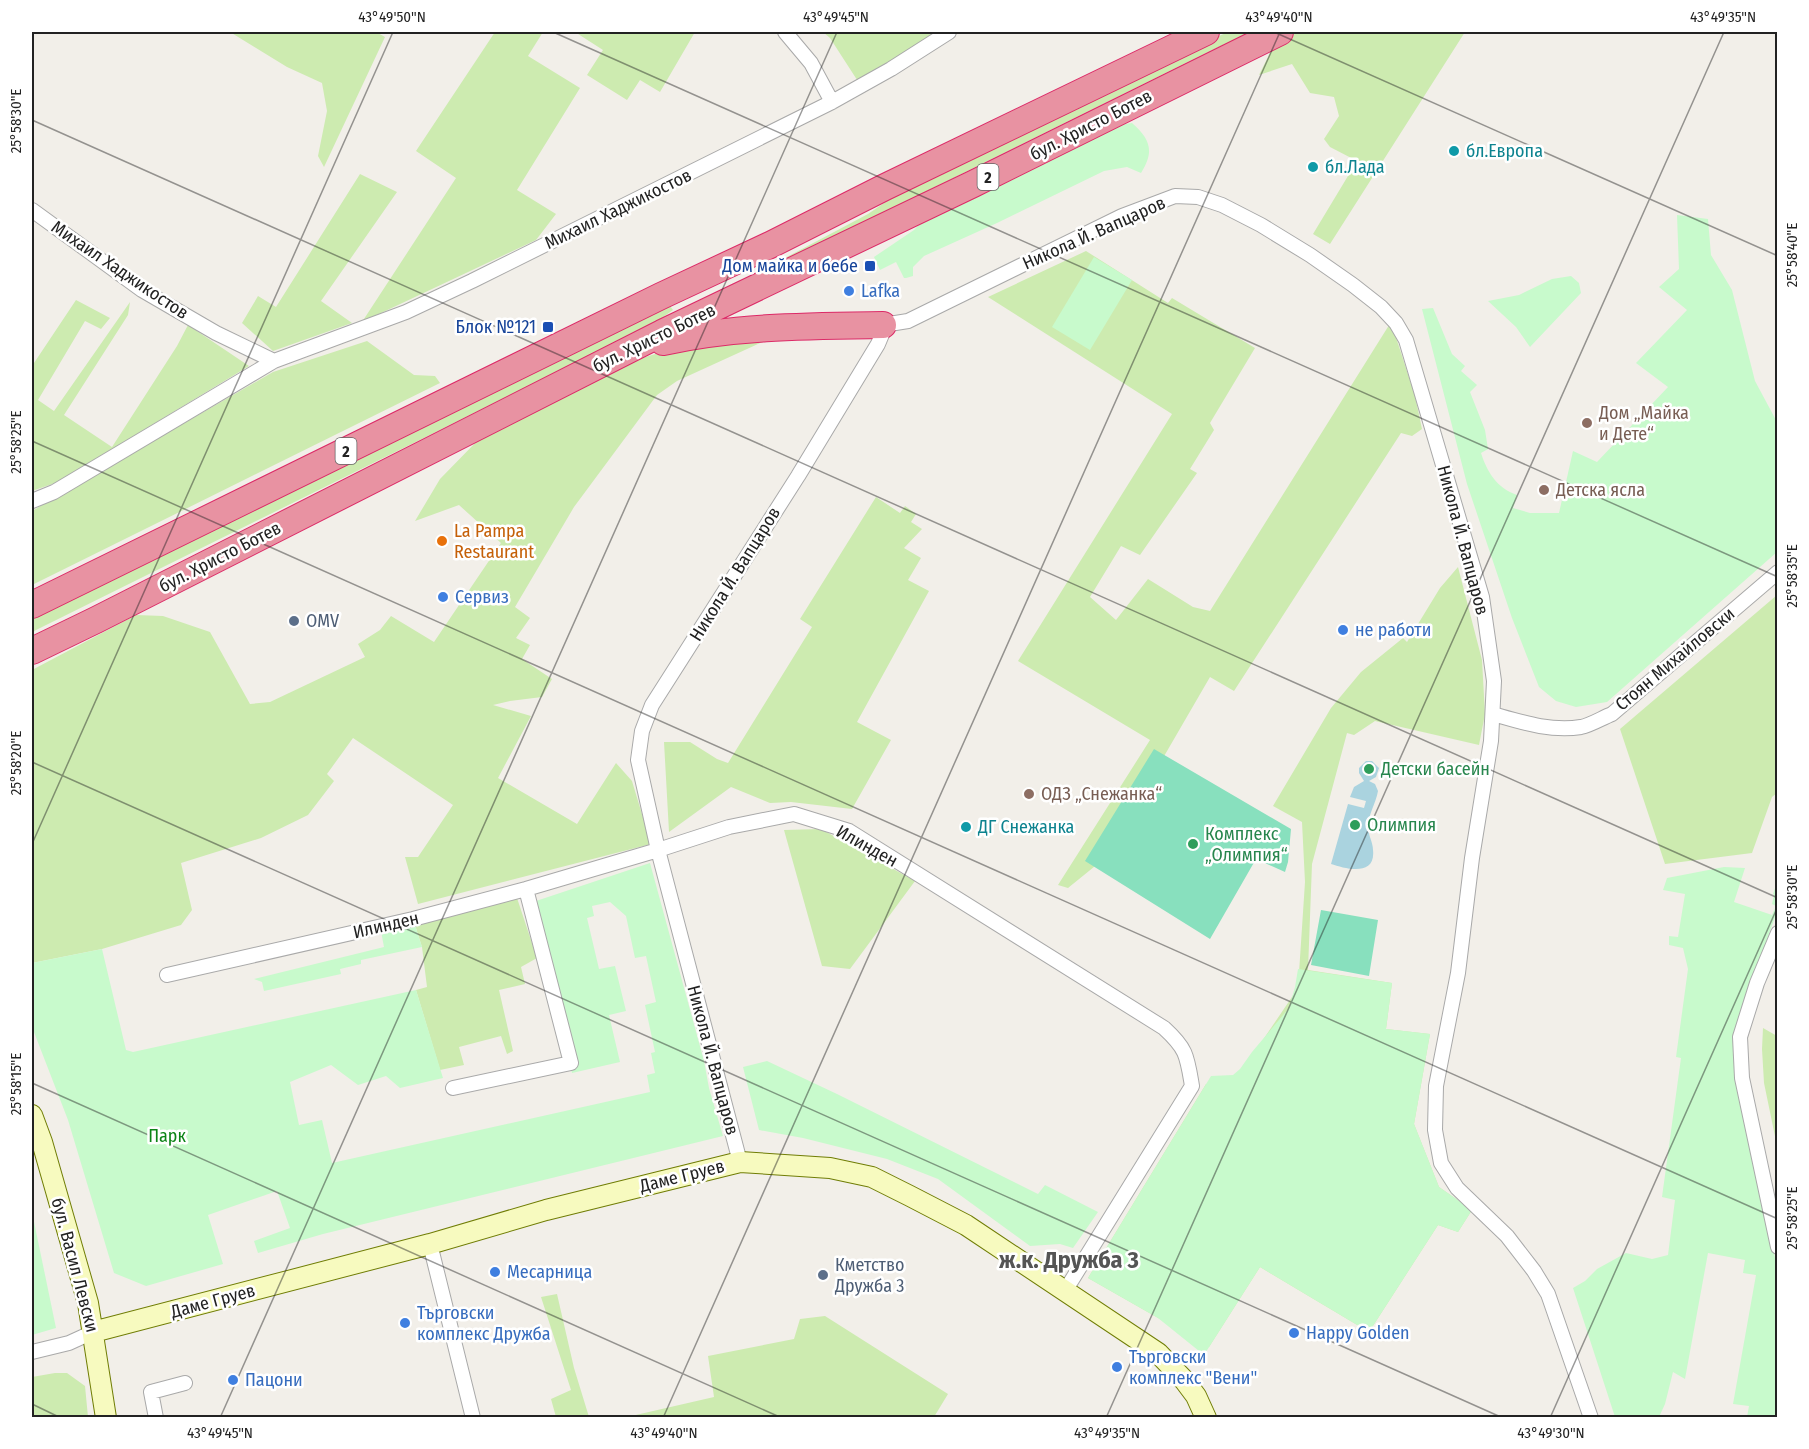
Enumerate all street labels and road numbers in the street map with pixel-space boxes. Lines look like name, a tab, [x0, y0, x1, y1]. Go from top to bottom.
street label: бул. Христо Ботев	[1026, 85, 1156, 165]
street label: Михаил Хаджикостов	[541, 164, 695, 254]
road number: 2	[978, 164, 998, 190]
street label: Никола Й. Вапцаров	[1019, 192, 1169, 274]
street label: Михаил Хаджикостов	[47, 216, 193, 324]
street label: бул. Христо Ботев	[589, 299, 719, 377]
road number: 2	[336, 438, 356, 464]
street label: Никола Й. Вапцаров	[1432, 463, 1494, 617]
street label: Никола Й. Вапцаров	[685, 503, 785, 645]
street label: бул. Христо Ботев	[155, 517, 285, 597]
street label: Стоян Михайловски	[1611, 603, 1739, 715]
street label: Илинден	[832, 820, 902, 872]
street label: Илинден	[351, 907, 421, 943]
street label: Никола Й. Вапцаров	[682, 983, 744, 1137]
street label: Даме Груев	[636, 1155, 727, 1197]
street label: бул. Васил Левски	[46, 1195, 104, 1335]
street label: Даме Груев	[167, 1279, 258, 1323]

